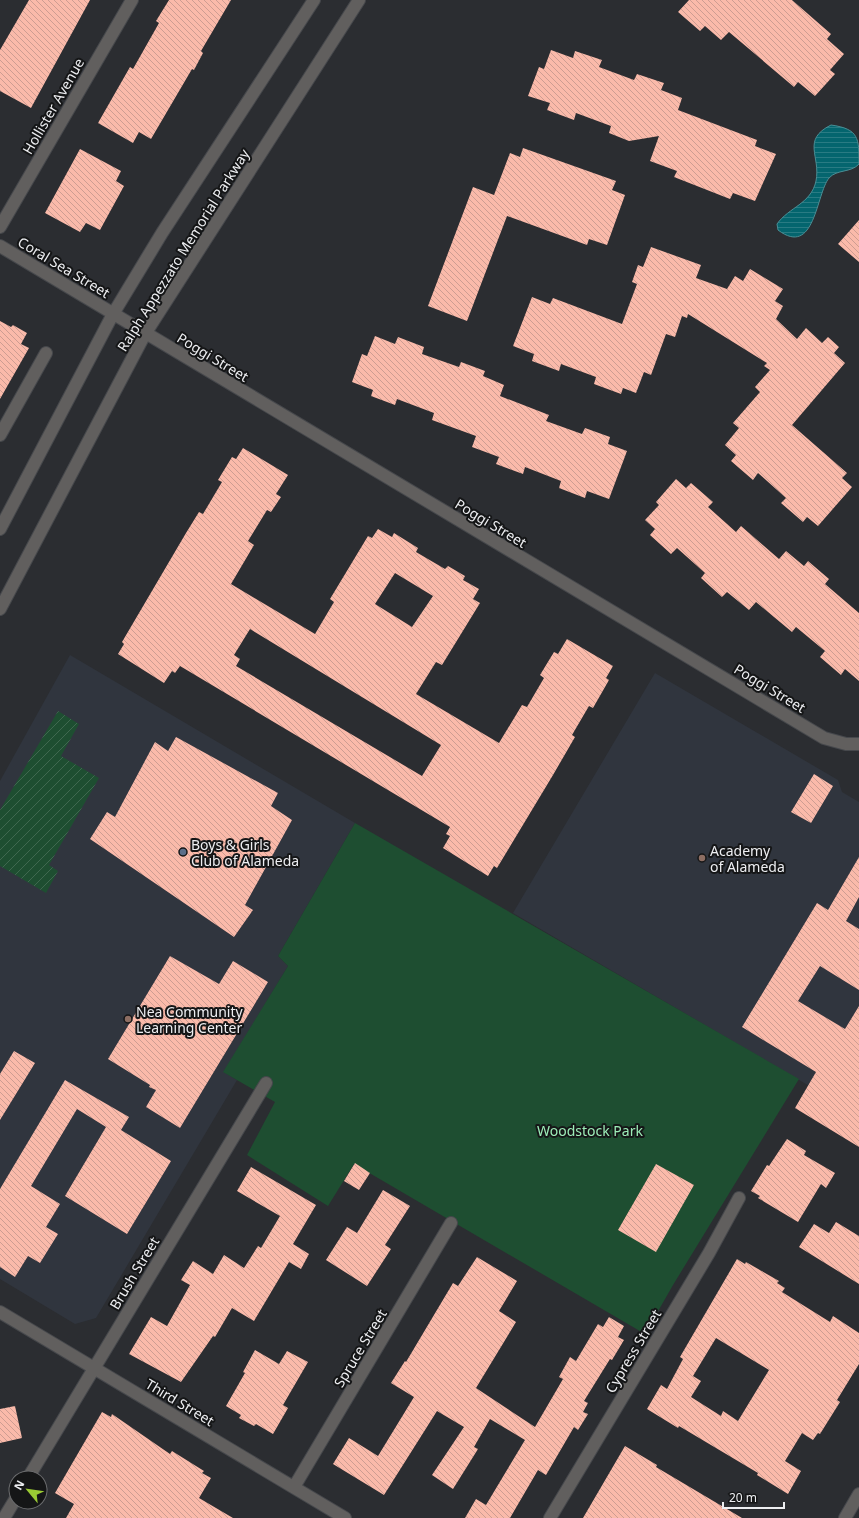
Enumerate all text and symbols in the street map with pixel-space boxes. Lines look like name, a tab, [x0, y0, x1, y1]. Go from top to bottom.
street label: Hollister Avenue	[18, 54, 88, 157]
street label: Ralph Appezzato Memorial Parkway	[113, 144, 254, 355]
street label: Coral Sea Street	[14, 232, 114, 302]
street label: Poggi Street	[174, 328, 252, 386]
street label: Poggi Street	[452, 494, 530, 552]
street label: Poggi Street	[731, 659, 809, 717]
place label: Boys & Girls Club of Alameda	[191, 835, 299, 870]
place label: Academy of Alameda	[710, 841, 785, 876]
marker: Boys & Girls Club of Alameda	[178, 847, 188, 857]
marker: Academy of Alameda	[697, 853, 707, 863]
place label: Nea Community Learning Center	[136, 1002, 243, 1037]
marker: Nea Community Learning Center	[123, 1014, 133, 1024]
park label: Woodstock Park	[537, 1121, 643, 1140]
street label: Brush Street	[105, 1233, 163, 1313]
street label: Spruce Street	[329, 1305, 391, 1391]
street label: Cypress Street	[601, 1306, 665, 1396]
street label: Third Street	[142, 1374, 218, 1430]
north arrow	[8, 1470, 48, 1510]
text: N	[10, 1477, 28, 1492]
scale bar	[723, 1484, 784, 1510]
text: 20 m	[729, 1489, 757, 1506]

